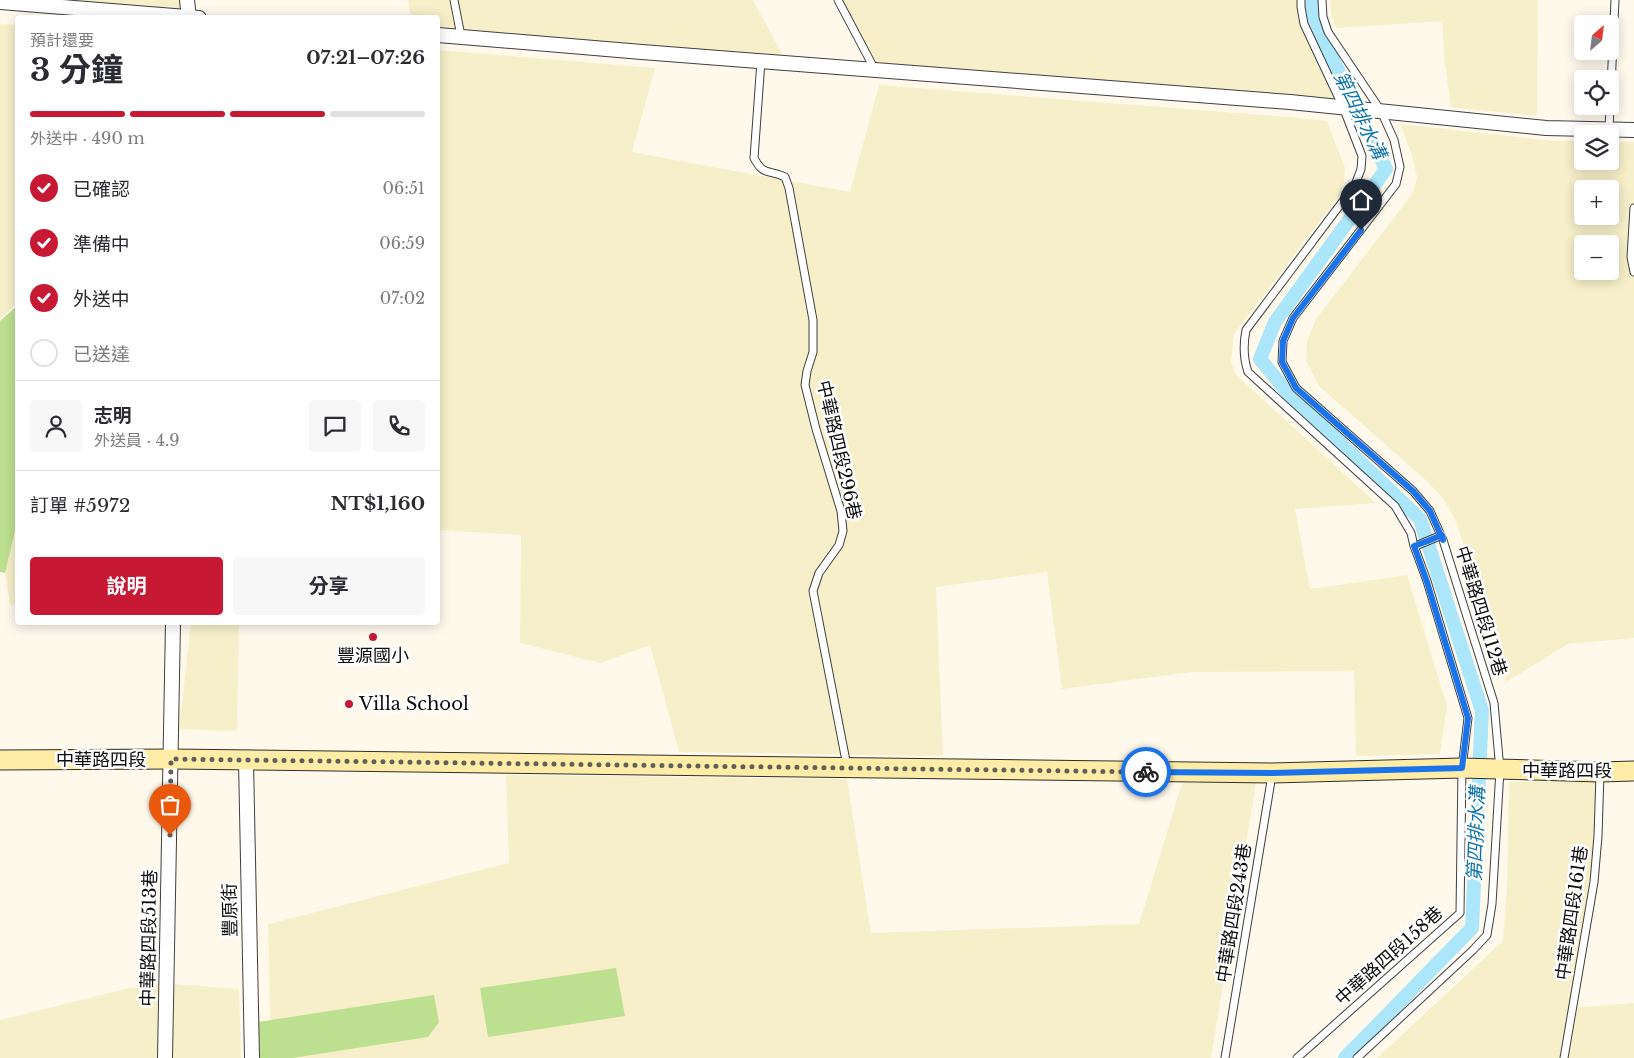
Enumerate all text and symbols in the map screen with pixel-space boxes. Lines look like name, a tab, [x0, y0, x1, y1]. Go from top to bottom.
north arrow	[1574, 15, 1619, 60]
map controls	[1574, 15, 1619, 280]
text: 預計還要	[30, 30, 94, 50]
text: 07:21–07:26	[306, 46, 425, 69]
text: 3 分鐘	[30, 50, 123, 90]
water label: 第四排水溝	[1329, 67, 1392, 165]
button: locate	[1574, 70, 1619, 115]
button: layers	[1574, 125, 1619, 170]
text: 外送中 · 490 m	[30, 128, 145, 148]
icon: check	[30, 174, 58, 202]
text: 已確認	[73, 178, 130, 201]
text: 06:51	[383, 178, 425, 198]
pin	[1340, 179, 1382, 230]
button: +	[1574, 180, 1619, 225]
icon: home	[1347, 186, 1375, 214]
icon: check	[30, 229, 58, 257]
text: 準備中	[73, 233, 130, 256]
text: 06:59	[379, 233, 425, 253]
button: −	[1574, 235, 1619, 280]
icon: check	[30, 284, 58, 312]
text: 外送中	[73, 288, 130, 311]
text: 07:02	[380, 288, 425, 308]
text: 已送達	[73, 343, 130, 366]
street label: 中華路四段296巷	[812, 378, 866, 522]
button: person	[30, 400, 82, 452]
button: chat	[309, 400, 361, 452]
button: phone	[373, 400, 425, 452]
text: 志明	[94, 404, 132, 427]
text: 外送員 · 4.9	[94, 430, 180, 450]
text: NT$1,160	[330, 492, 425, 515]
text: 訂單 #5972	[30, 494, 130, 517]
street label: 中華路四段112巷	[1451, 543, 1511, 679]
button: 說明	[30, 557, 223, 615]
button: 分享	[233, 557, 425, 615]
marker: 豐源國小	[367, 631, 379, 643]
place label: 豐源國小	[337, 645, 409, 667]
place label: Villa School	[358, 693, 469, 715]
marker: Villa School	[343, 698, 355, 710]
courier	[1121, 747, 1171, 797]
street label: 中華路四段	[56, 749, 146, 771]
icon: bike	[1132, 758, 1160, 786]
street label: 中華路四段	[1522, 760, 1612, 782]
water label: 第四排水溝	[1463, 783, 1489, 882]
pin	[149, 784, 191, 835]
icon: bag	[156, 791, 184, 819]
street label: 中華路四段243巷	[1212, 842, 1256, 984]
street label: 中華路四段161巷	[1552, 844, 1592, 982]
street label: 中華路四段513巷	[137, 869, 161, 1007]
street label: 豐原街	[219, 883, 241, 937]
street label: 中華路四段158巷	[1331, 902, 1447, 1010]

